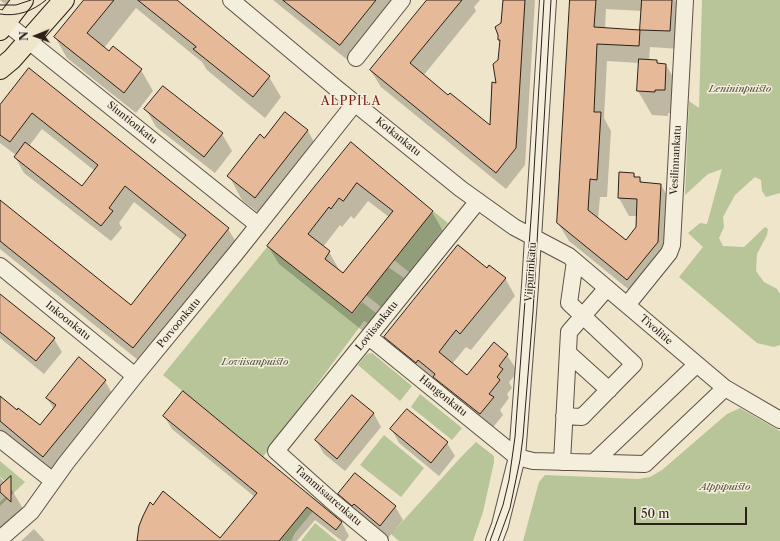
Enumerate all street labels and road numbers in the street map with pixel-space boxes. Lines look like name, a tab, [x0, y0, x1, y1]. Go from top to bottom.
street label: Siuntionkatu	[105, 99, 159, 147]
street label: Kotkankatu	[373, 115, 423, 159]
street label: Vesilinnankatu	[668, 125, 684, 195]
street label: Viipurinkatu	[523, 242, 539, 302]
street label: Porvoonkatu	[155, 296, 203, 350]
street label: Inkoonkatu	[43, 299, 93, 343]
street label: Loviisankatu	[353, 299, 401, 353]
street label: Tivolitie	[637, 312, 675, 348]
street label: Hangonkatu	[417, 373, 469, 419]
street label: Tammisaarenkatu	[292, 464, 364, 528]

